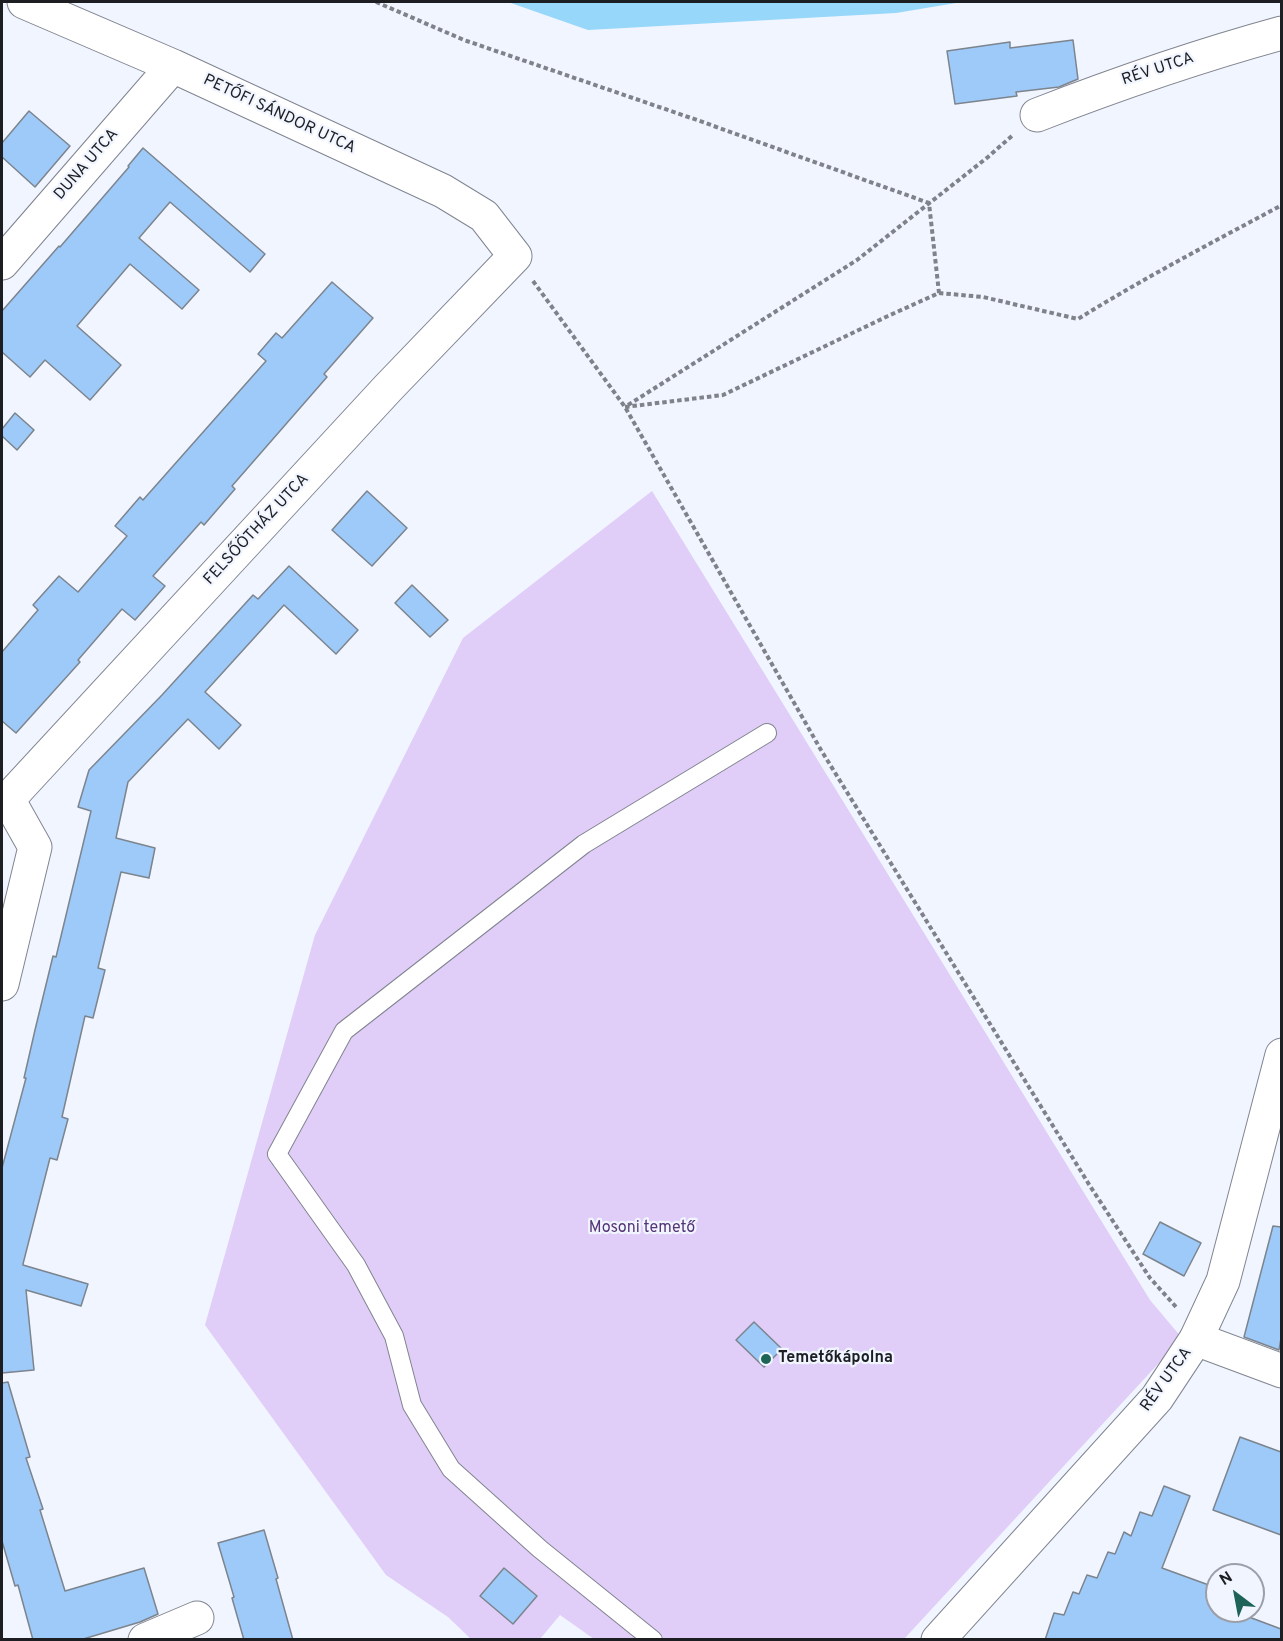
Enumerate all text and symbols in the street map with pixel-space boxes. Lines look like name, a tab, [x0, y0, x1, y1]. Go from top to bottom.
street label: RÉV UTCA	[1119, 49, 1197, 91]
street label: PETŐFI SÁNDOR UTCA	[200, 71, 358, 159]
street label: DUNA UTCA	[51, 125, 123, 205]
street label: FELSŐÖTHÁZ UTCA	[200, 470, 314, 590]
park label: Mosoni temető	[589, 1219, 695, 1239]
street label: RÉV UTCA	[1137, 1344, 1197, 1416]
place label: Temetőkápolna	[778, 1349, 893, 1369]
marker: Temetőkápolna	[759, 1352, 773, 1366]
north arrow	[1205, 1563, 1265, 1623]
text: N	[1216, 1568, 1237, 1591]

